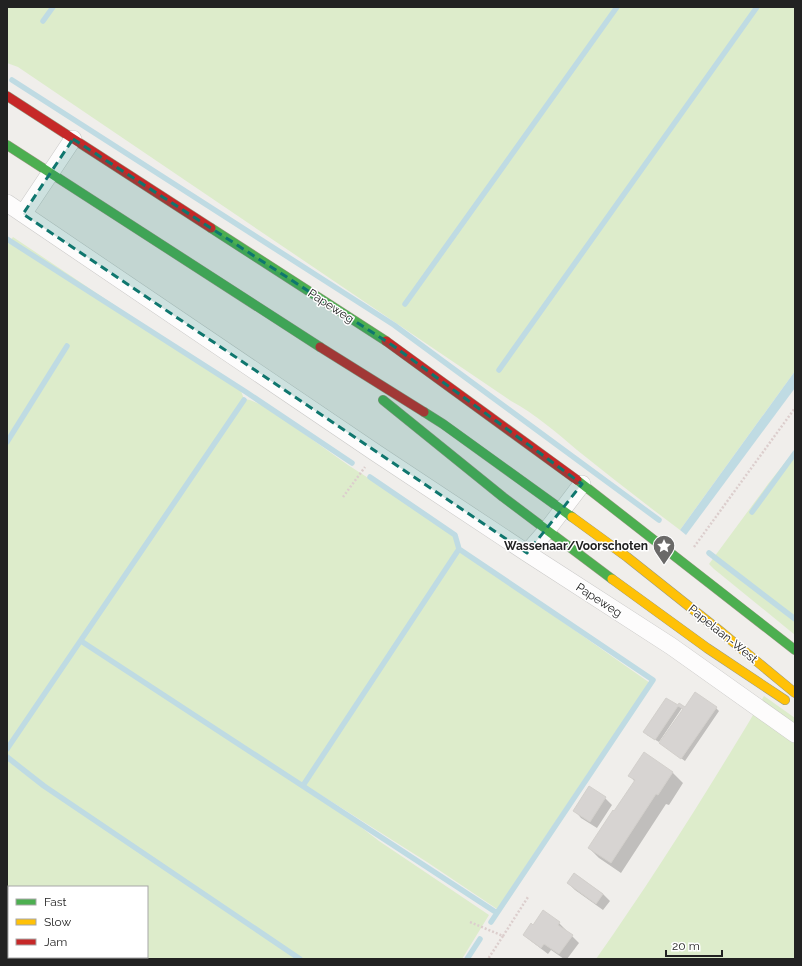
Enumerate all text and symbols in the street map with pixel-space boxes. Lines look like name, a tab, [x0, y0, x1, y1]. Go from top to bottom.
street label: Papeweg	[305, 286, 357, 326]
place icon: Wassenaar/Voorschoten	[651, 533, 677, 566]
place label: Wassenaar/Voorschoten	[504, 539, 648, 553]
street label: Papeweg	[573, 580, 625, 620]
street label: Papelaan-West	[686, 602, 760, 666]
legend	[8, 886, 148, 958]
text: Fast	[44, 895, 67, 909]
text: Slow	[44, 915, 71, 929]
scale bar	[666, 932, 722, 958]
text: Jam	[44, 935, 67, 949]
text: 20 m	[672, 939, 700, 953]

